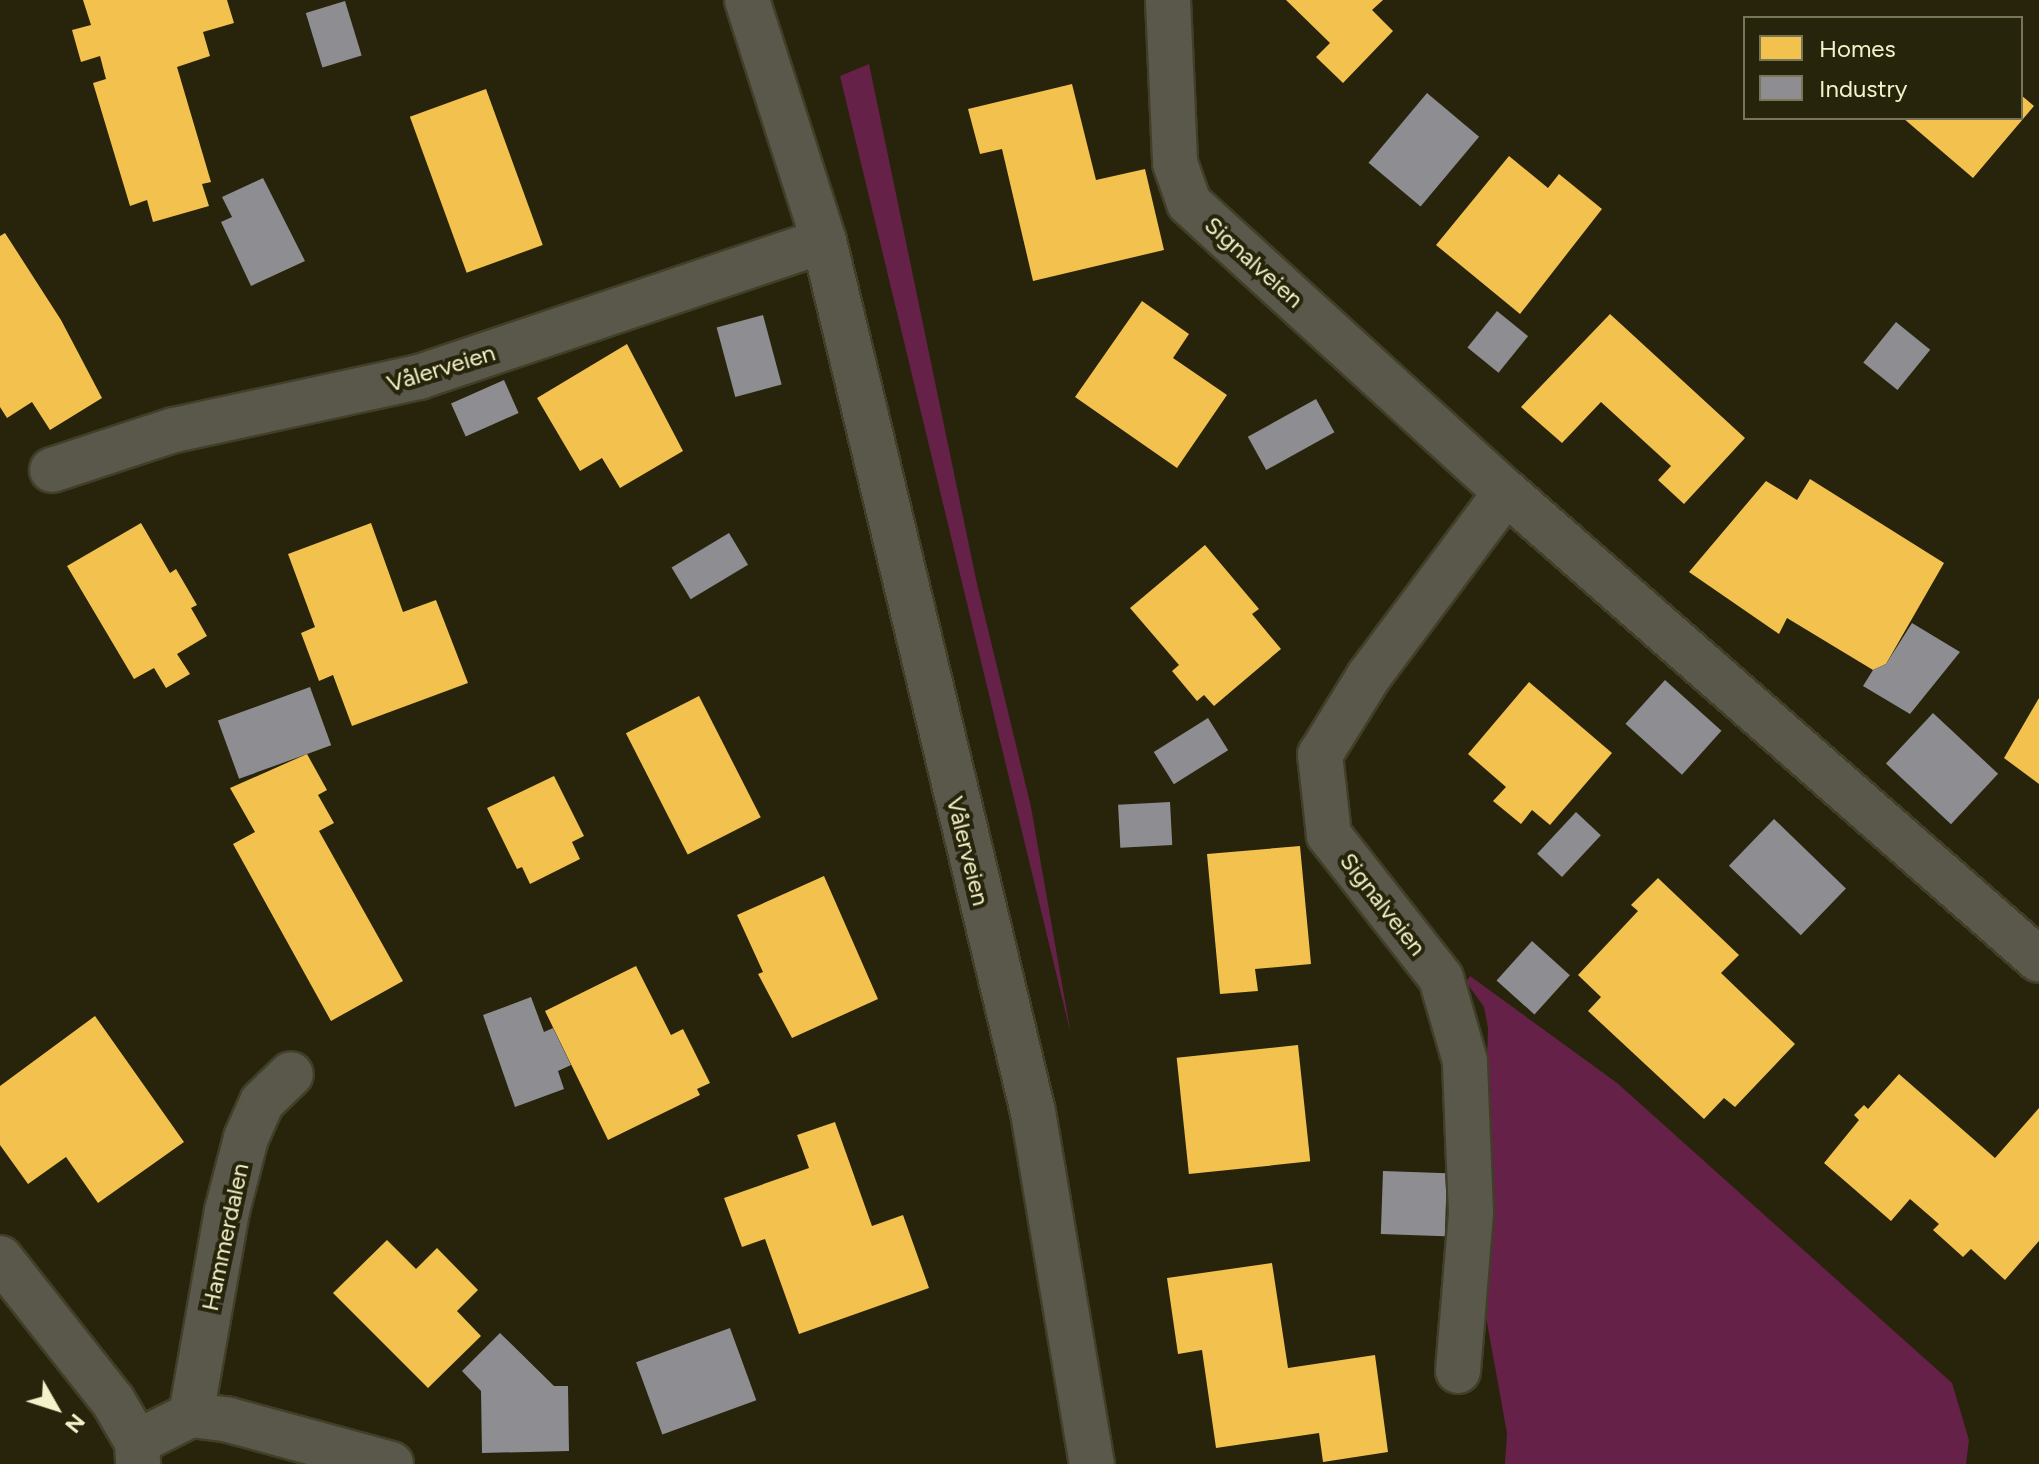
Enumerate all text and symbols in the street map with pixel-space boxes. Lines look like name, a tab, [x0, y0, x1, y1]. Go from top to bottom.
legend	[1743, 16, 2023, 120]
text: Homes	[1819, 34, 1896, 63]
text: Industry	[1819, 74, 1907, 103]
street label: Signalveien	[1199, 210, 1309, 314]
street label: Vålerveien	[383, 338, 499, 398]
street label: Vålerveien	[941, 793, 995, 909]
street label: Signalveien	[1334, 847, 1432, 961]
street label: Hammerdalen	[195, 1160, 255, 1314]
north arrow	[16, 1368, 96, 1448]
text: N	[59, 1408, 91, 1439]

